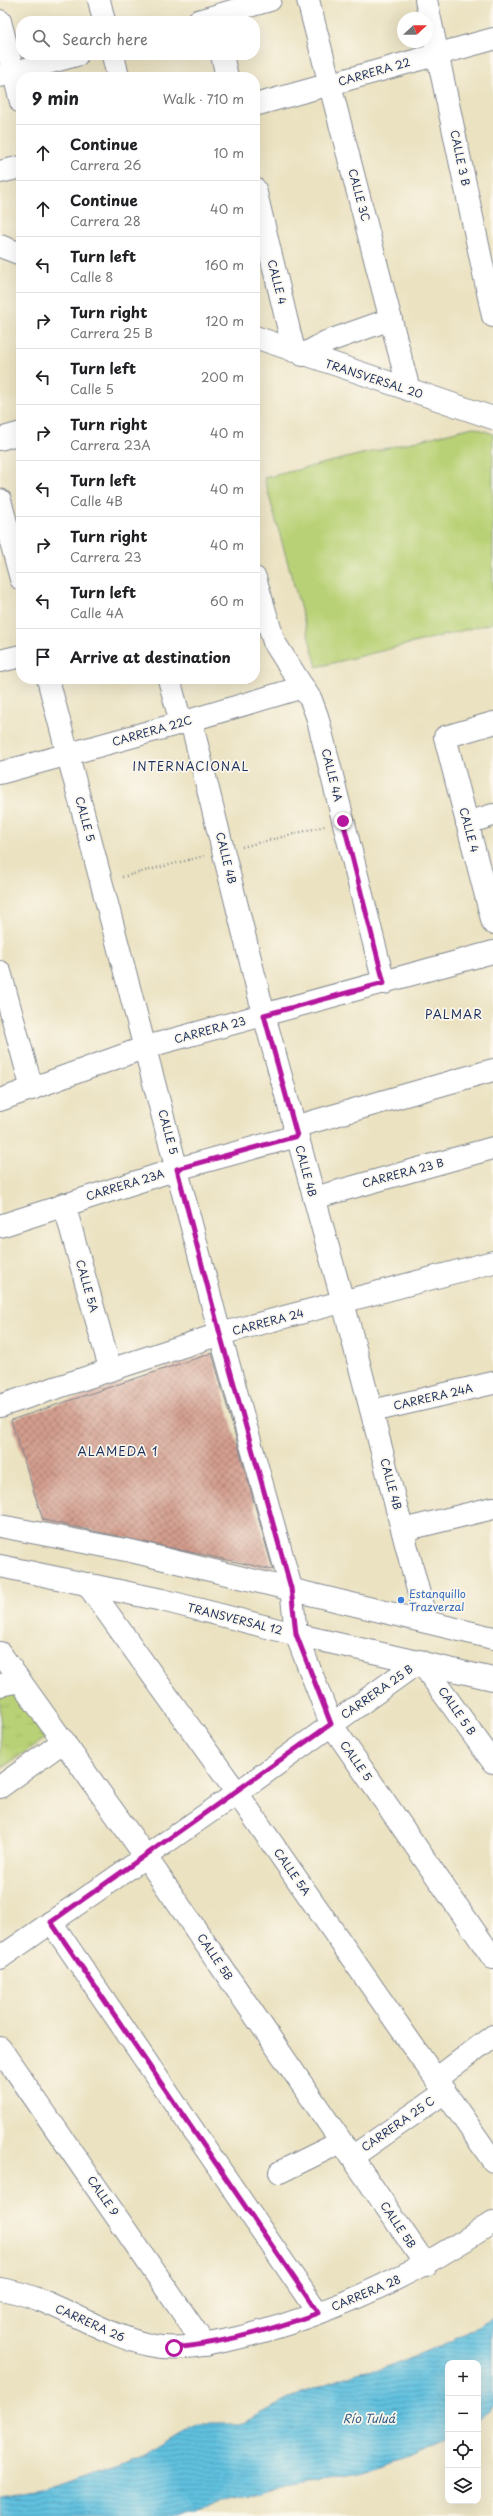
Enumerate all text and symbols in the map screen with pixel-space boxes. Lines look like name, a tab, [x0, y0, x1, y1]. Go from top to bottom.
north arrow	[397, 12, 433, 48]
search box	[16, 16, 260, 60]
icon: search	[30, 27, 52, 49]
text: Search here	[62, 27, 148, 50]
street label: CARRERA 22	[336, 53, 412, 90]
text: 9 min	[32, 85, 79, 111]
text: Walk · 710 m	[163, 89, 244, 108]
street label: CALLE 3 B	[446, 128, 475, 187]
text: Continue	[70, 132, 138, 155]
icon: ahead	[32, 142, 54, 164]
text: 10 m	[214, 143, 244, 162]
text: Carrera 26	[70, 155, 141, 174]
street label: CALLE 3C	[344, 167, 375, 223]
text: Continue	[70, 188, 138, 211]
icon: ahead	[32, 198, 54, 220]
text: 40 m	[210, 199, 244, 218]
text: Carrera 28	[70, 211, 141, 230]
text: Turn left	[70, 244, 136, 267]
icon: left	[32, 254, 54, 276]
text: 160 m	[205, 255, 244, 274]
street label: CALLE 4	[264, 258, 291, 306]
text: Calle 8	[70, 267, 113, 286]
text: Turn right	[70, 300, 147, 323]
icon: right	[32, 310, 54, 332]
text: 120 m	[205, 311, 244, 330]
text: Carrera 25 B	[70, 323, 153, 342]
street label: TRANSVERSAL 20	[323, 355, 425, 402]
text: Turn left	[70, 356, 136, 379]
icon: left	[32, 366, 54, 388]
text: 200 m	[201, 367, 244, 386]
text: Calle 5	[70, 379, 114, 398]
text: Turn right	[70, 412, 147, 435]
icon: right	[32, 422, 54, 444]
text: 40 m	[210, 423, 244, 442]
text: Carrera 23A	[70, 435, 151, 454]
text: Turn left	[70, 468, 136, 491]
icon: left	[32, 478, 54, 500]
text: 40 m	[210, 479, 244, 498]
text: Calle 4B	[70, 491, 123, 510]
text: Turn right	[70, 524, 147, 547]
icon: right	[32, 534, 54, 556]
text: 40 m	[210, 535, 244, 554]
text: Carrera 23	[70, 547, 142, 566]
text: Turn left	[70, 580, 136, 603]
icon: left	[32, 590, 54, 612]
text: 60 m	[210, 591, 244, 610]
text: Calle 4A	[70, 603, 124, 622]
text: Arrive at destination	[70, 645, 231, 668]
icon: arrive	[32, 646, 54, 668]
street label: CARRERA 22C	[110, 711, 194, 750]
street label: CALLE 4A	[318, 747, 347, 803]
district label: INTERNACIONAL	[133, 757, 249, 775]
street label: CALLE 5	[71, 794, 100, 843]
street label: CALLE 4	[455, 805, 484, 854]
route end	[334, 812, 352, 830]
street label: CALLE 4B	[212, 830, 241, 886]
district label: PALMAR	[425, 1005, 483, 1023]
street label: CARRERA 23	[172, 1012, 248, 1047]
street label: CALLE 5	[154, 1107, 183, 1156]
street label: CALLE 4B	[291, 1143, 322, 1199]
street label: CARRERA 23 B	[360, 1153, 446, 1192]
street label: CARRERA 23A	[84, 1165, 166, 1205]
street label: CALLE 5A	[72, 1257, 103, 1315]
street label: CARRERA 24	[230, 1304, 306, 1339]
street label: CARRERA 24A	[392, 1379, 474, 1414]
district label: ALAMEDA 1	[78, 1442, 158, 1460]
street label: CALLE 4B	[376, 1456, 407, 1512]
place label: Estanquillo Trazverzal	[409, 1585, 466, 1615]
marker: Estanquillo Trazverzal	[396, 1595, 406, 1605]
street label: TRANSVERSAL 12	[186, 1598, 285, 1639]
street label: CARRERA 25 B	[337, 1660, 416, 1723]
street label: CALLE 5 B	[434, 1683, 480, 1738]
street label: CALLE 5	[336, 1737, 377, 1784]
street label: CALLE 5A	[270, 1845, 315, 1899]
street label: CALLE 5B	[193, 1930, 237, 1984]
street label: CARRERA 25 C	[358, 2092, 438, 2155]
street label: CALLE 9	[83, 2172, 123, 2219]
street label: CALLE 5B	[376, 2198, 420, 2252]
street label: CARRERA 28	[328, 2270, 403, 2315]
street label: CARRERA 26	[53, 2300, 128, 2345]
route start	[165, 2339, 183, 2357]
map controls	[445, 2360, 481, 2504]
button: +	[445, 2360, 481, 2396]
button: −	[445, 2396, 481, 2432]
water label: Río Tuluá	[343, 2409, 396, 2427]
button: locate	[445, 2432, 481, 2468]
button: layers	[445, 2468, 481, 2504]

